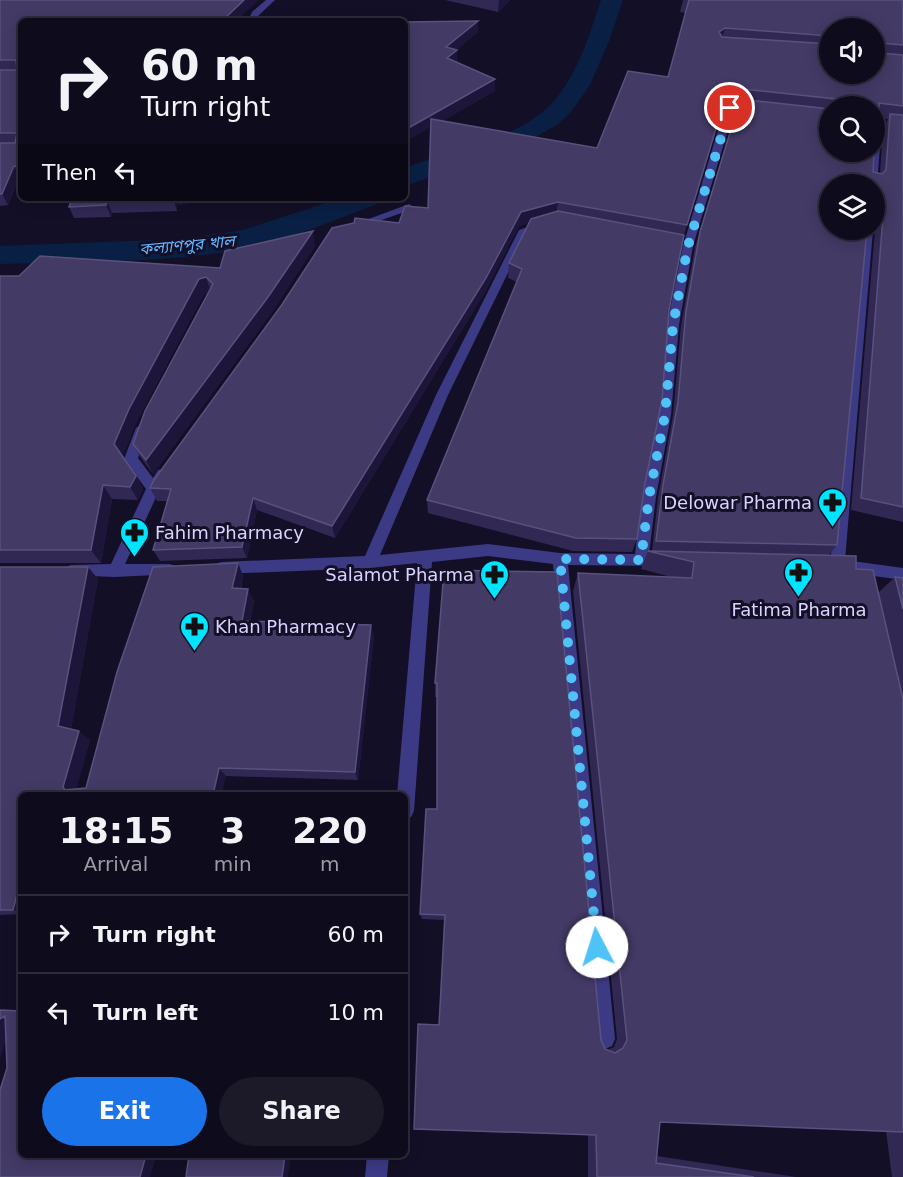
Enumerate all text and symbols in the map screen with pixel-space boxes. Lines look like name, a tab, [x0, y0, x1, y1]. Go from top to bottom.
map controls	[819, 18, 885, 240]
button: sound	[819, 18, 885, 84]
text: 60 m	[141, 41, 258, 90]
icon: right	[42, 42, 120, 120]
pin	[704, 82, 755, 133]
text: Turn right	[141, 91, 270, 122]
icon: arrive	[713, 91, 746, 124]
button: search	[819, 96, 885, 162]
icon: left	[109, 156, 142, 189]
text: Then	[42, 160, 97, 185]
button: layers	[819, 174, 885, 240]
water label: কল্যাণপুর খাল	[138, 231, 239, 259]
pharmacy icon: Delowar Pharma	[817, 486, 849, 528]
place label: Delowar Pharma	[663, 492, 812, 513]
pharmacy icon: Fahim Pharmacy	[118, 516, 150, 558]
place label: Fahim Pharmacy	[155, 522, 304, 543]
pharmacy icon: Fatima Pharma	[783, 556, 815, 598]
pharmacy icon: Salamot Pharma	[479, 558, 511, 600]
place label: Salamot Pharma	[325, 564, 474, 585]
place label: Fatima Pharma	[731, 599, 867, 620]
pharmacy icon: Khan Pharmacy	[178, 610, 210, 652]
place label: Khan Pharmacy	[215, 616, 356, 637]
text: 18:15	[59, 810, 173, 851]
text: 3	[220, 810, 245, 851]
text: 220	[292, 810, 367, 851]
text: Arrival	[83, 852, 148, 876]
text: min	[214, 852, 252, 876]
text: m	[320, 852, 340, 876]
position arrow	[565, 915, 629, 979]
icon: right	[42, 918, 75, 951]
text: Turn right	[93, 922, 216, 947]
text: 60 m	[328, 922, 384, 947]
icon: left	[42, 996, 75, 1029]
text: Turn left	[93, 1000, 198, 1025]
text: 10 m	[328, 1000, 384, 1025]
button: Exit	[42, 1077, 207, 1146]
button: Share	[219, 1077, 384, 1146]

